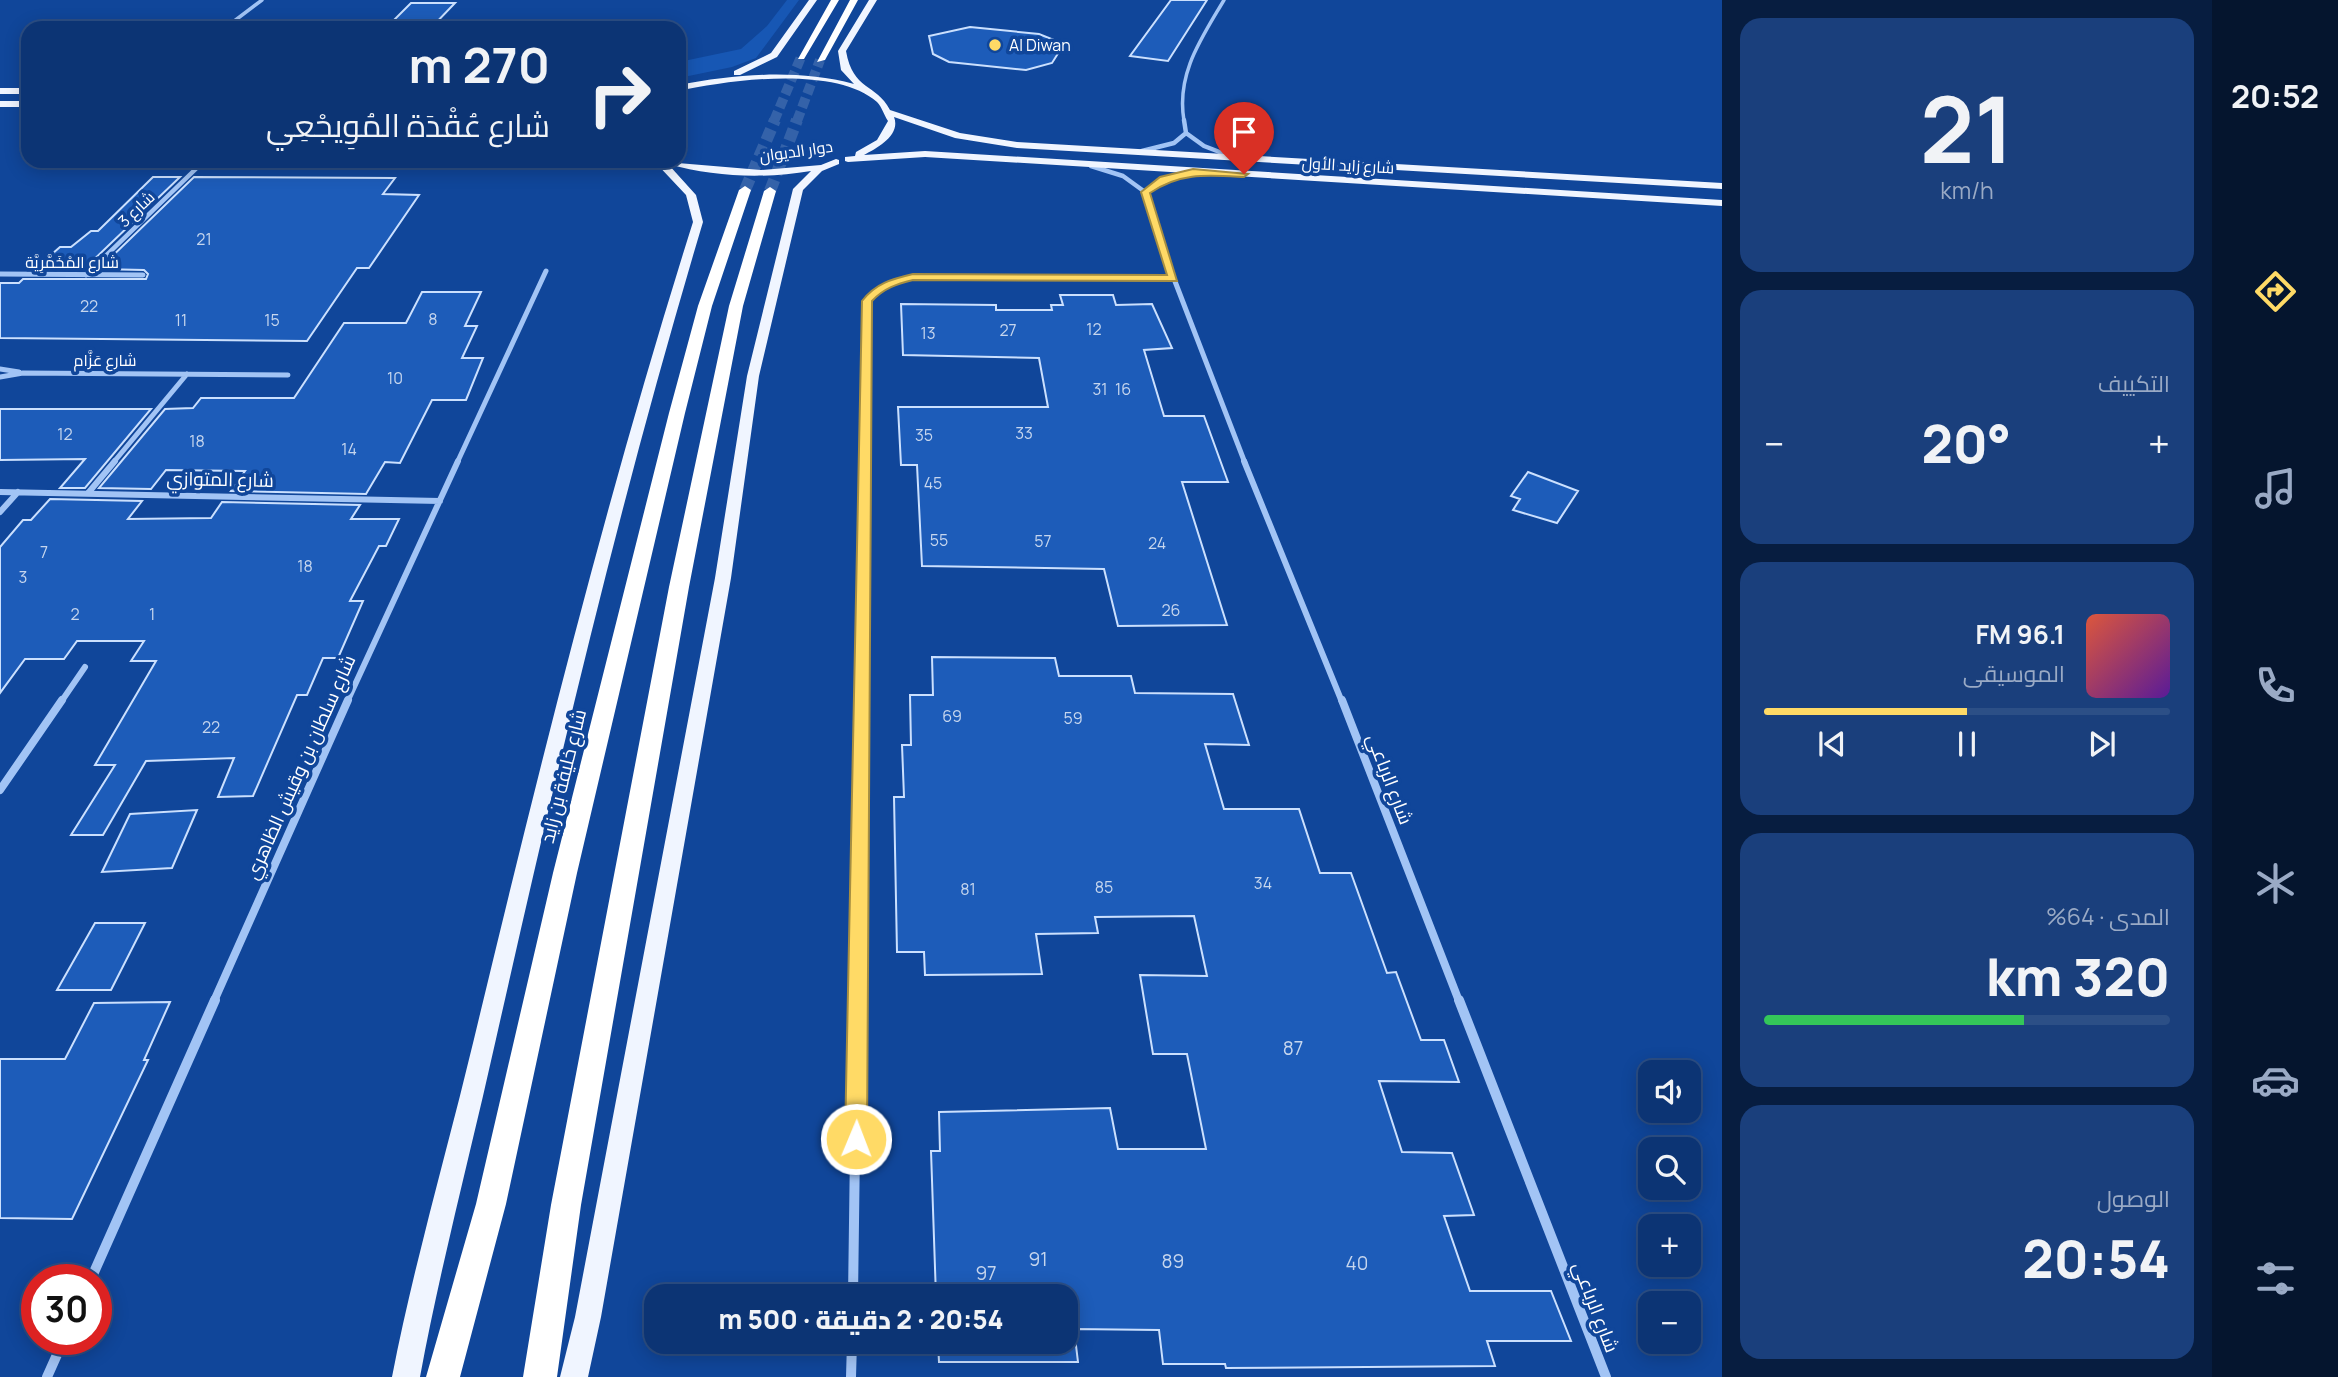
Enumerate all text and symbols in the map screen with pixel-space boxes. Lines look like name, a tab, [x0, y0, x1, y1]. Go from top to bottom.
text: 270 m	[409, 31, 550, 98]
place label: Al Diwan	[1009, 34, 1071, 56]
marker: Al Diwan	[987, 37, 1003, 53]
icon: right	[574, 49, 665, 140]
text: 21	[1920, 66, 2014, 190]
text: 20:52	[2231, 74, 2319, 118]
pin	[1214, 102, 1274, 174]
text: شارع عُقْدَة المُوِيجْعِي	[266, 103, 550, 147]
icon: arrive	[1225, 113, 1263, 151]
street label: دوار الديوان	[758, 135, 834, 167]
street label: شارع زايد الأول	[1301, 152, 1395, 179]
text: km/h	[1940, 174, 1994, 206]
street label: شارع 3	[113, 186, 160, 233]
house number: 21	[196, 228, 212, 250]
street label: شارع المْخَمَّرِيَّة	[25, 251, 119, 274]
icon: directions	[2251, 267, 2300, 316]
house number: 22	[80, 295, 98, 317]
house number: 8	[428, 308, 438, 330]
house number: 11	[175, 309, 187, 331]
house number: 15	[264, 309, 280, 331]
house number: 12	[1086, 318, 1102, 340]
house number: 27	[999, 319, 1017, 341]
house number: 13	[920, 322, 936, 344]
street label: شارع عَزَّام	[74, 349, 136, 372]
house number: 10	[387, 367, 403, 389]
text: التكييف	[2098, 367, 2170, 399]
house number: 31	[1092, 378, 1108, 400]
house number: 16	[1115, 378, 1131, 400]
text: 20°	[1921, 408, 2011, 479]
text: −	[1764, 417, 1785, 469]
text: +	[2148, 417, 2170, 469]
house number: 33	[1015, 422, 1033, 444]
house number: 12	[57, 423, 73, 445]
house number: 35	[915, 424, 933, 446]
house number: 18	[189, 430, 205, 452]
house number: 14	[341, 438, 357, 460]
icon: music	[2251, 464, 2300, 513]
street label: شارع المتوازي	[166, 465, 274, 495]
house number: 45	[924, 472, 942, 494]
house number: 55	[930, 529, 948, 551]
house number: 57	[1034, 530, 1052, 552]
house number: 24	[1148, 532, 1166, 554]
house number: 7	[40, 541, 48, 563]
house number: 18	[297, 555, 313, 577]
house number: 3	[19, 566, 27, 588]
house number: 26	[1161, 599, 1181, 621]
house number: 2	[70, 603, 80, 625]
house number: 1	[149, 603, 155, 625]
text: 96.1 FM	[1975, 616, 2065, 652]
street label: شارع سلطان بن وقيش الظاهري	[239, 650, 363, 884]
text: الموسيقى	[1963, 657, 2065, 689]
icon: phone	[2251, 661, 2300, 710]
house number: 69	[942, 705, 962, 727]
street label: شارع خليفة بن زايد	[534, 706, 593, 846]
house number: 59	[1063, 707, 1083, 729]
house number: 22	[202, 716, 220, 738]
icon: previous	[1813, 725, 1851, 763]
icon: pause	[1948, 725, 1986, 763]
icon: next	[2083, 725, 2121, 763]
street label: شارع الرباعي	[1359, 730, 1419, 829]
icon: climate	[2251, 859, 2300, 908]
house number: 34	[1254, 872, 1272, 894]
house number: 85	[1095, 876, 1113, 898]
house number: 81	[960, 878, 976, 900]
text: المدى · 64%	[2046, 900, 2170, 932]
text: 320 km	[1986, 941, 2170, 1012]
house number: 87	[1283, 1035, 1303, 1061]
icon: car	[2251, 1056, 2300, 1105]
map controls	[1638, 1060, 1701, 1354]
button: sound	[1638, 1060, 1701, 1123]
position arrow	[819, 1102, 893, 1176]
button: search	[1638, 1137, 1701, 1200]
text: الوصول	[2097, 1182, 2170, 1214]
button: +	[1638, 1214, 1701, 1277]
text: 20:54	[2022, 1223, 2170, 1294]
house number: 91	[1028, 1246, 1048, 1272]
house number: 89	[1162, 1248, 1184, 1274]
house number: 40	[1346, 1250, 1368, 1276]
icon: filters	[2251, 1254, 2300, 1303]
street label: شارع الرباعي	[1565, 1258, 1625, 1357]
house number: 97	[975, 1260, 997, 1286]
speed limit sign: 30	[21, 1264, 112, 1355]
button: −	[1638, 1291, 1701, 1354]
text: 20:54 · 2 دقيقة · 500 m	[718, 1301, 1004, 1337]

